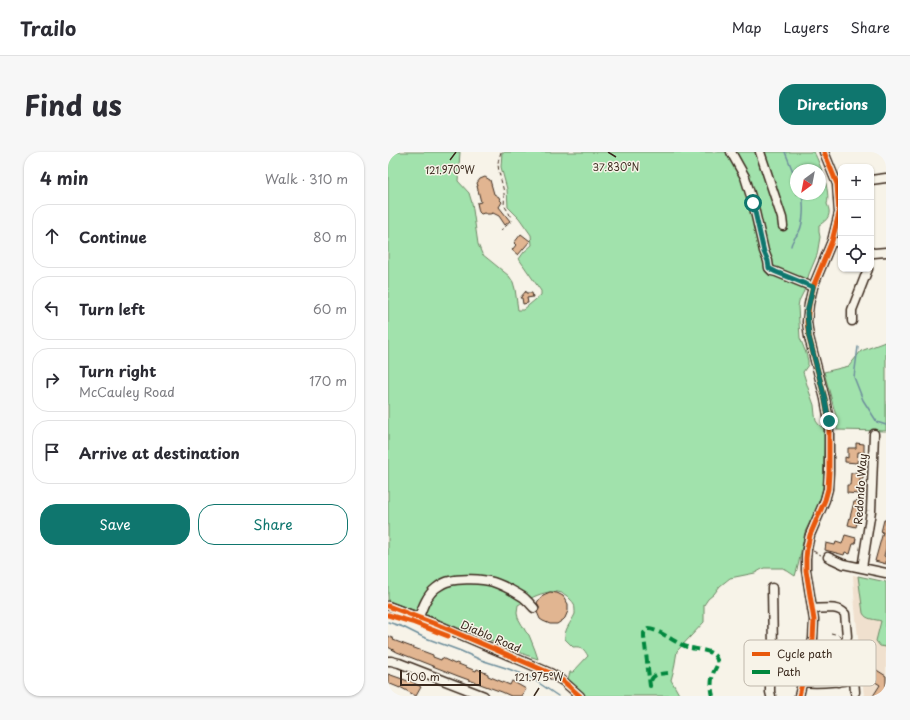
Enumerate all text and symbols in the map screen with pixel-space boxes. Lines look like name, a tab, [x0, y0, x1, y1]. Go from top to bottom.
text: Trailo	[20, 14, 76, 42]
text: Map	[732, 17, 762, 38]
text: Layers	[784, 17, 829, 38]
text: Share	[851, 17, 890, 38]
text: Find us	[24, 83, 122, 126]
button: Directions	[779, 84, 886, 125]
text: 37.830°N	[593, 159, 640, 174]
text: 121.970°W	[425, 162, 476, 177]
north arrow	[790, 164, 826, 200]
map controls	[838, 164, 874, 272]
button: +	[838, 164, 874, 200]
text: 4 min	[40, 165, 88, 191]
text: Walk · 310 m	[265, 169, 348, 188]
route start	[744, 194, 762, 212]
button: −	[838, 200, 874, 236]
icon: ahead	[41, 225, 63, 247]
text: Continue	[79, 225, 147, 248]
text: 80 m	[313, 227, 347, 246]
button: locate	[838, 236, 874, 272]
icon: left	[41, 297, 63, 319]
text: Turn left	[79, 297, 145, 320]
text: 60 m	[313, 299, 347, 318]
text: Turn right	[79, 359, 156, 382]
icon: right	[41, 369, 63, 391]
text: 170 m	[309, 371, 347, 390]
text: McCauley Road	[79, 382, 175, 401]
route end	[820, 412, 838, 430]
icon: arrive	[41, 441, 63, 463]
text: Arrive at destination	[79, 441, 240, 464]
street label: Redondo Way	[849, 453, 871, 525]
button: Save	[40, 504, 190, 545]
button: Share	[198, 504, 348, 545]
street label: Diablo Road	[458, 616, 524, 656]
legend	[744, 640, 876, 686]
text: Cycle path	[777, 645, 832, 662]
text: Path	[777, 663, 801, 680]
scale bar	[400, 668, 481, 687]
text: 100 m	[406, 668, 440, 685]
text: 121.975°W	[515, 669, 564, 684]

